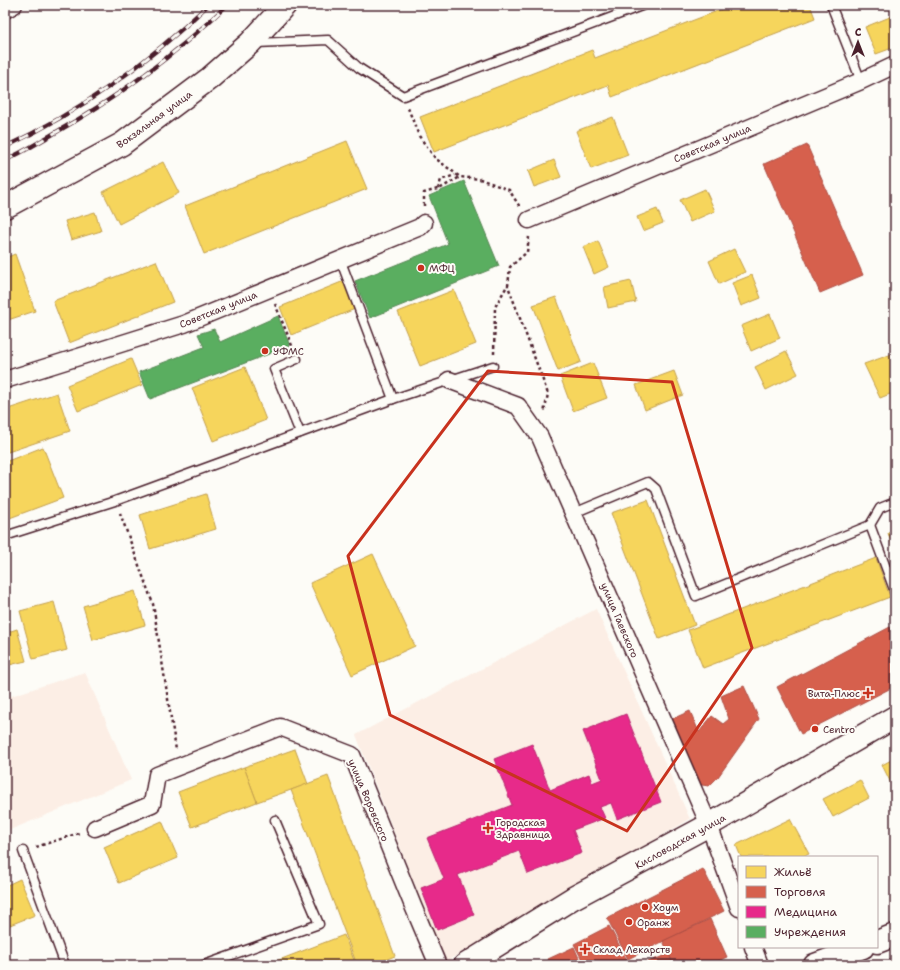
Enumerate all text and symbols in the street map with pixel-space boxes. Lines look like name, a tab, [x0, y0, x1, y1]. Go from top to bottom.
north arrow	[838, 22, 878, 62]
text: С	[855, 25, 862, 40]
street label: Вокзальная улица	[114, 87, 195, 151]
street label: Советская улица	[672, 121, 754, 166]
place label: МФЦ	[429, 262, 455, 275]
marker: МФЦ	[416, 263, 426, 273]
street label: Советская улица	[177, 288, 260, 331]
place label: УФМС	[273, 345, 304, 358]
marker: УФМС	[260, 346, 270, 356]
street label: улица Гаевского	[598, 581, 641, 660]
place label: Вита-Плюс	[808, 687, 860, 700]
marker: Вита-Плюс	[863, 688, 873, 698]
place label: Centro	[823, 723, 855, 736]
marker: Centro	[810, 724, 820, 734]
street label: улица Воровского	[345, 757, 392, 843]
street label: Кисловодская улица	[633, 811, 729, 872]
place label: Городская Здравница	[496, 816, 551, 841]
marker: Городская Здравница	[483, 823, 493, 833]
legend	[738, 856, 878, 948]
text: Жильё	[774, 864, 812, 880]
text: Торговля	[774, 884, 826, 900]
place label: Хоум	[653, 901, 679, 914]
marker: Хоум	[640, 902, 650, 912]
text: Медицина	[774, 904, 838, 920]
place label: Оранж	[637, 916, 670, 929]
marker: Оранж	[624, 917, 634, 927]
text: Учреждения	[774, 924, 846, 940]
place label: Склад Лекарств	[593, 943, 670, 956]
marker: Склад Лекарств	[580, 944, 590, 954]

